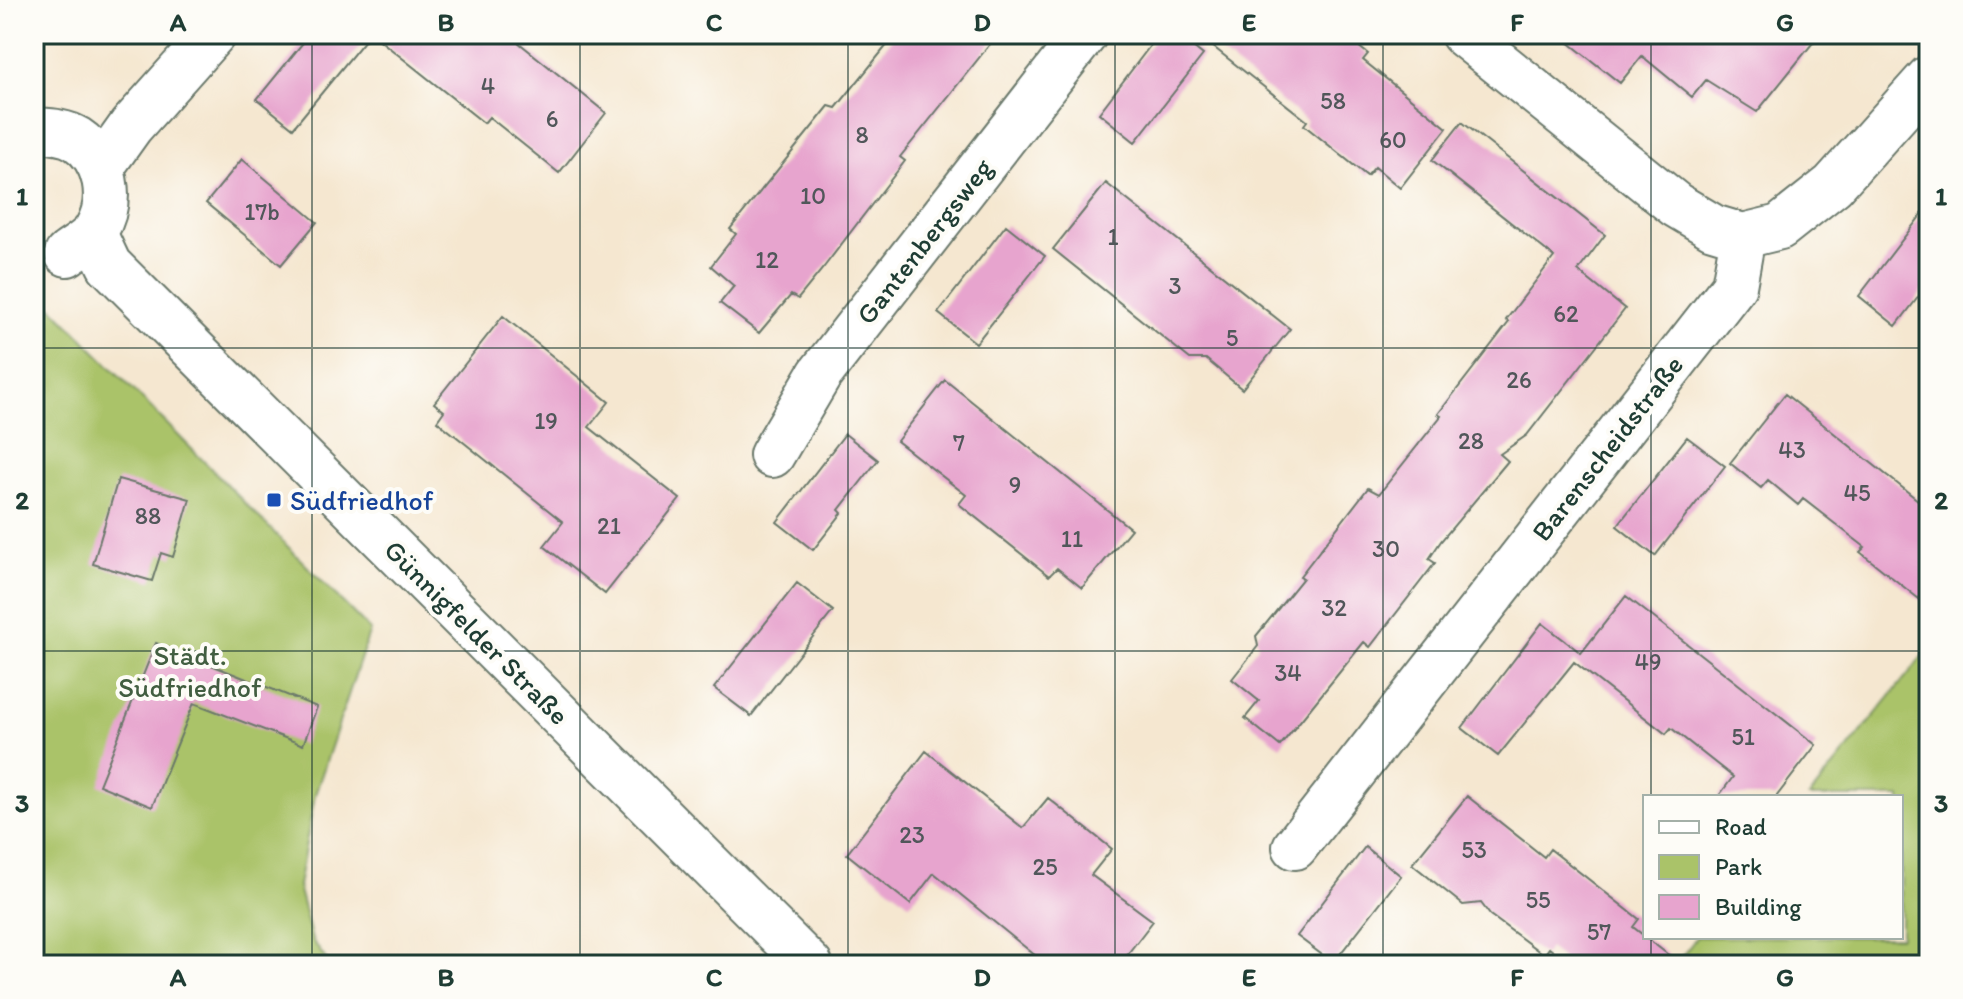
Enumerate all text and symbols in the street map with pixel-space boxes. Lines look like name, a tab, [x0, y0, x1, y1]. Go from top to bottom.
text: A	[169, 6, 187, 38]
text: B	[438, 6, 455, 38]
text: C	[706, 6, 723, 38]
text: D	[973, 6, 991, 38]
text: E	[1242, 6, 1256, 38]
text: F	[1510, 6, 1524, 38]
text: G	[1776, 6, 1794, 38]
house number: 4	[481, 71, 495, 100]
house number: 58	[1320, 86, 1346, 115]
house number: 6	[546, 104, 558, 133]
house number: 8	[855, 120, 869, 149]
house number: 60	[1379, 125, 1407, 154]
street label: Gantenbergsweg	[849, 151, 1000, 331]
text: 1	[16, 180, 28, 212]
text: 1	[1935, 180, 1947, 212]
house number: 10	[800, 181, 826, 210]
house number: 17b	[244, 197, 280, 226]
house number: 1	[1107, 222, 1119, 251]
house number: 12	[755, 245, 779, 274]
house number: 3	[1168, 271, 1182, 300]
house number: 62	[1553, 299, 1579, 328]
house number: 5	[1226, 323, 1238, 352]
street label: Barenscheidstraße	[1524, 348, 1690, 548]
house number: 26	[1506, 365, 1532, 394]
house number: 19	[534, 406, 558, 435]
house number: 28	[1458, 426, 1484, 455]
house number: 7	[953, 428, 965, 457]
house number: 43	[1778, 435, 1806, 464]
house number: 9	[1009, 470, 1021, 499]
house number: 45	[1843, 478, 1871, 507]
place label: Südfriedhof	[290, 483, 434, 517]
text: 2	[15, 484, 29, 516]
text: 2	[1934, 484, 1948, 516]
marker: Südfriedhof	[265, 491, 283, 509]
house number: 88	[135, 501, 161, 530]
house number: 21	[597, 511, 621, 540]
house number: 11	[1061, 524, 1083, 553]
street label: Günnigfelder Straße	[377, 532, 577, 732]
house number: 30	[1372, 534, 1400, 563]
house number: 32	[1321, 593, 1347, 622]
park label: Städt. Südfriedhof	[118, 638, 262, 704]
house number: 49	[1635, 647, 1661, 676]
house number: 34	[1274, 658, 1302, 687]
house number: 51	[1731, 722, 1755, 751]
text: 3	[15, 787, 29, 819]
text: 3	[1934, 787, 1948, 819]
legend	[1643, 795, 1903, 939]
text: Road	[1715, 812, 1767, 841]
house number: 23	[899, 820, 925, 849]
house number: 53	[1461, 835, 1487, 864]
house number: 25	[1032, 852, 1058, 881]
text: Park	[1715, 852, 1762, 881]
house number: 55	[1525, 885, 1551, 914]
text: Building	[1715, 892, 1802, 921]
house number: 57	[1587, 917, 1611, 946]
text: A	[169, 961, 187, 993]
text: B	[438, 961, 455, 993]
text: C	[706, 961, 723, 993]
text: D	[973, 961, 991, 993]
text: E	[1242, 961, 1256, 993]
text: F	[1510, 961, 1524, 993]
text: G	[1776, 961, 1794, 993]

